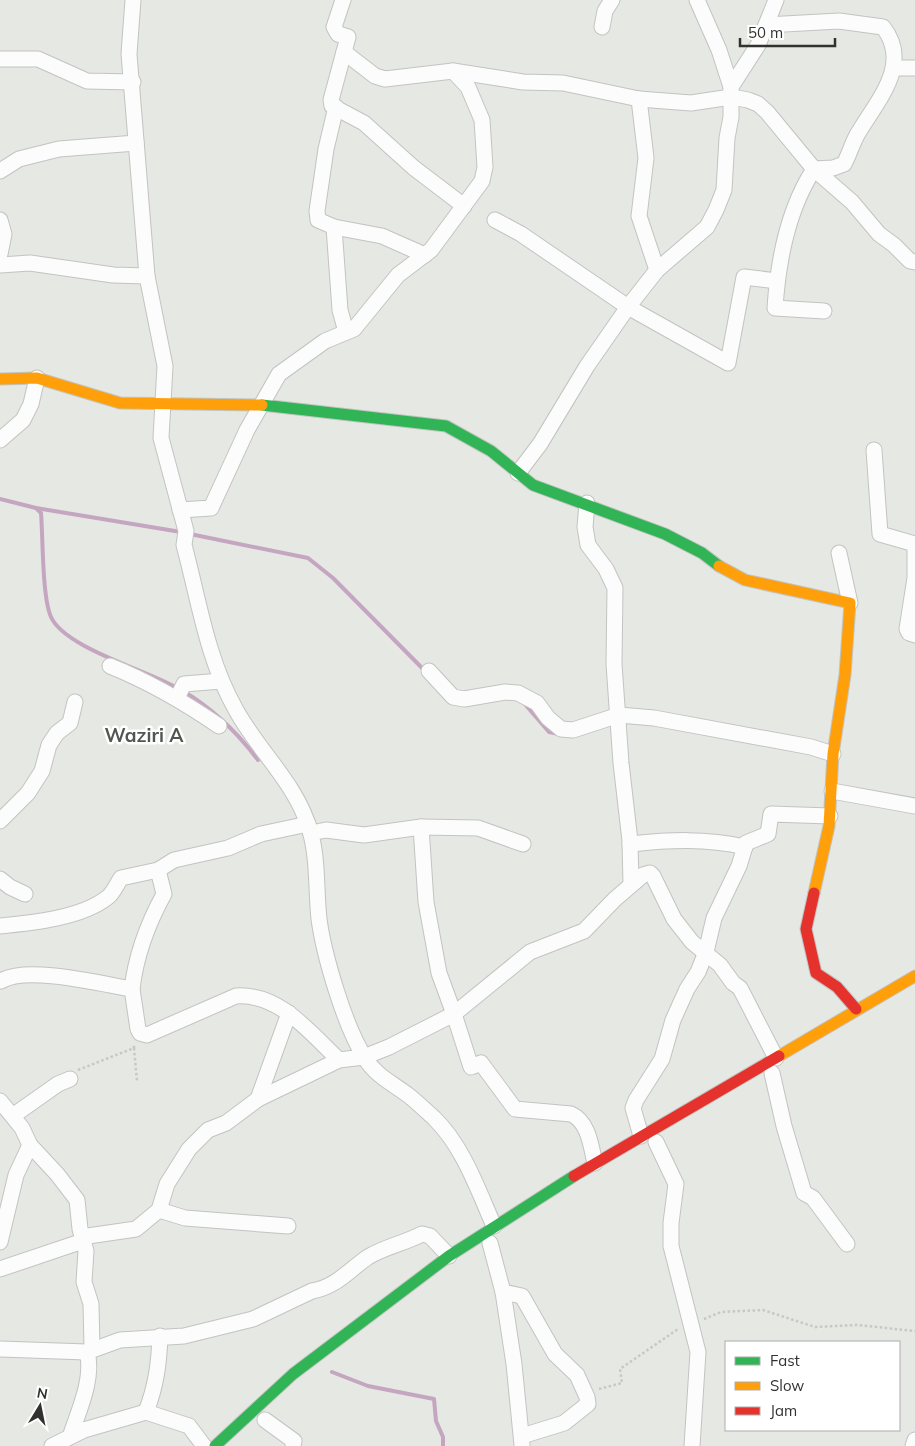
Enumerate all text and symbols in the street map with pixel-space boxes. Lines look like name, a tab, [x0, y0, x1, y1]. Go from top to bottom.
scale bar	[740, 15, 835, 47]
text: 50 m	[748, 23, 783, 42]
district label: Waziri A	[105, 723, 184, 747]
legend	[725, 1341, 900, 1431]
text: Fast	[770, 1351, 800, 1370]
text: Slow	[770, 1376, 804, 1395]
north arrow	[15, 1381, 65, 1431]
text: N	[35, 1383, 49, 1403]
text: Jam	[770, 1401, 797, 1420]

